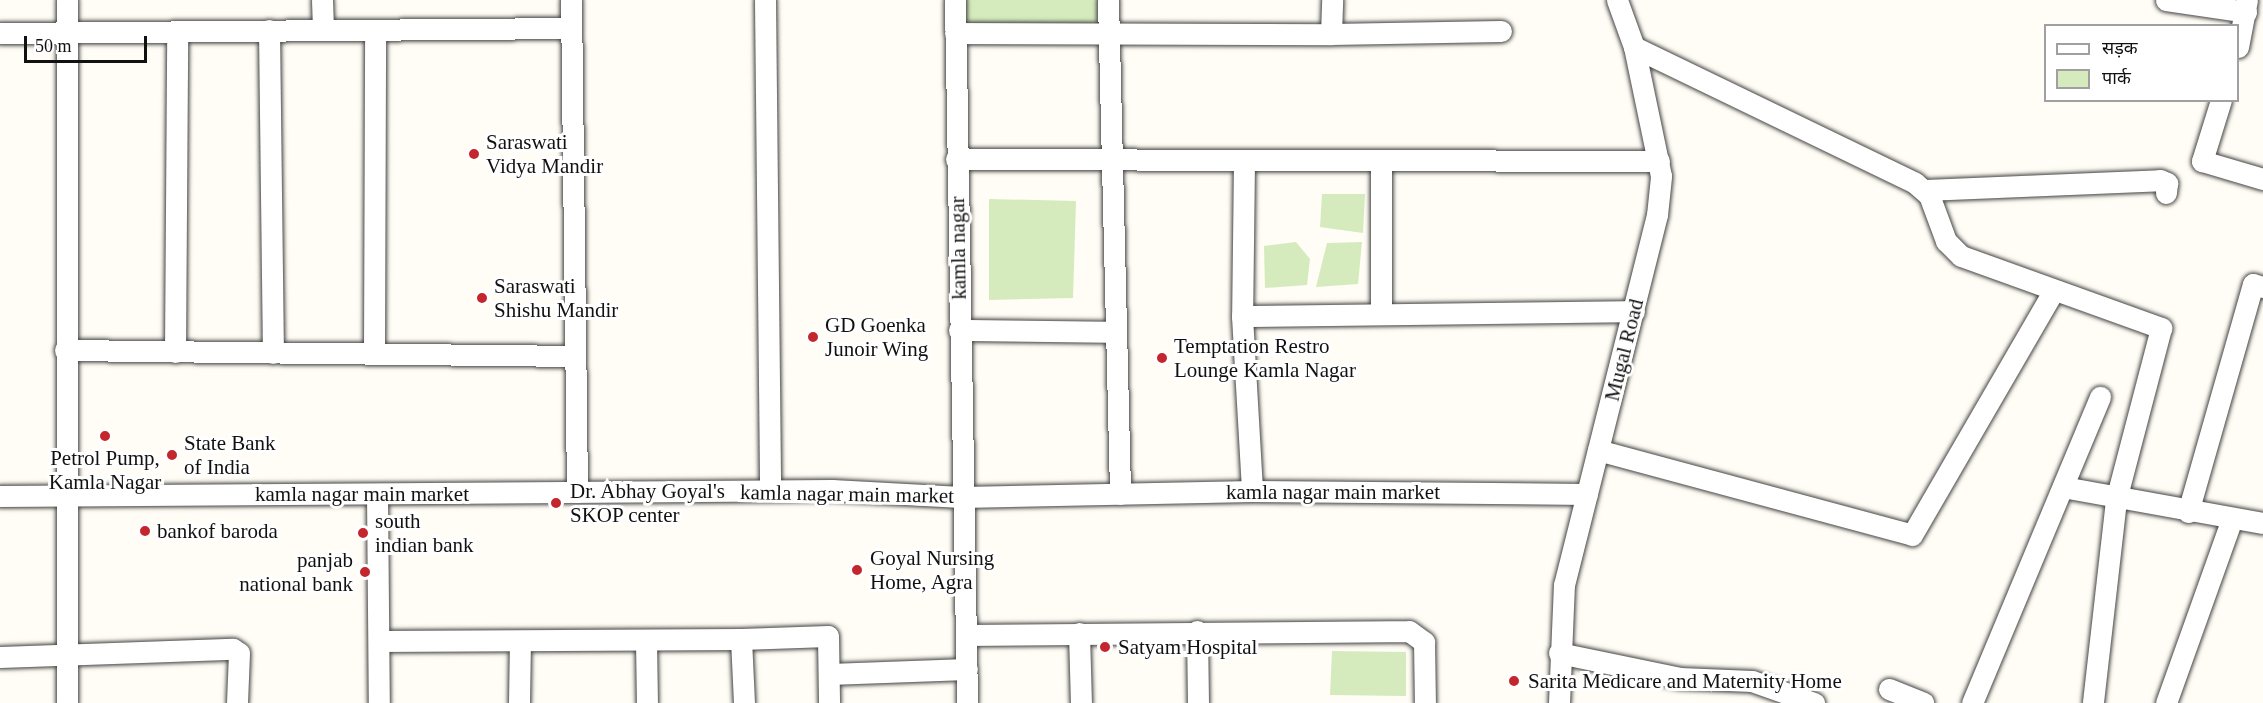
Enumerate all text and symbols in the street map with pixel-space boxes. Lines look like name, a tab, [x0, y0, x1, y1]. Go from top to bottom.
scale bar	[27, 24, 150, 62]
legend	[2044, 24, 2239, 102]
text: 50 m	[35, 36, 72, 56]
text: सड़क	[2102, 38, 2138, 58]
text: पार्क	[2102, 68, 2131, 88]
place label: Saraswati Vidya Mandir	[486, 129, 603, 179]
marker: Saraswati Vidya Mandir	[467, 147, 481, 161]
street label: kamla nagar	[945, 196, 971, 300]
place label: Saraswati Shishu Mandir	[494, 273, 618, 323]
marker: Saraswati Shishu Mandir	[475, 291, 489, 305]
street label: Mugal Road	[1599, 296, 1649, 404]
place label: GD Goenka Junoir Wing	[825, 312, 929, 362]
marker: GD Goenka Junoir Wing	[806, 330, 820, 344]
place label: Temptation Restro Lounge Kamla Nagar	[1174, 333, 1356, 383]
marker: Temptation Restro Lounge Kamla Nagar	[1155, 351, 1169, 365]
marker: Petrol Pump, Kamla Nagar	[98, 429, 112, 443]
place label: State Bank of India	[184, 430, 276, 480]
place label: Petrol Pump, Kamla Nagar	[49, 445, 161, 495]
marker: State Bank of India	[165, 448, 179, 462]
place label: Dr. Abhay Goyal's SKOP center	[570, 478, 726, 528]
street label: kamla nagar main market	[1226, 479, 1440, 505]
street label: kamla nagar main market	[740, 480, 954, 508]
street label: kamla nagar main market	[255, 481, 469, 507]
marker: Dr. Abhay Goyal's SKOP center	[547, 494, 565, 512]
place label: south indian bank	[375, 508, 474, 558]
place label: bankof baroda	[157, 518, 278, 544]
marker: bankof baroda	[138, 524, 152, 538]
marker: south indian bank	[356, 526, 370, 540]
place label: Goyal Nursing Home, Agra	[870, 545, 994, 595]
place label: panjab national bank	[239, 547, 353, 597]
marker: Goyal Nursing Home, Agra	[848, 561, 866, 579]
marker: panjab national bank	[358, 565, 372, 579]
place label: Satyam Hospital	[1118, 634, 1257, 660]
marker: Satyam Hospital	[1096, 638, 1114, 656]
place label: Sarita Medicare and Maternity Home	[1528, 668, 1842, 694]
marker: Sarita Medicare and Maternity Home	[1505, 672, 1523, 690]

